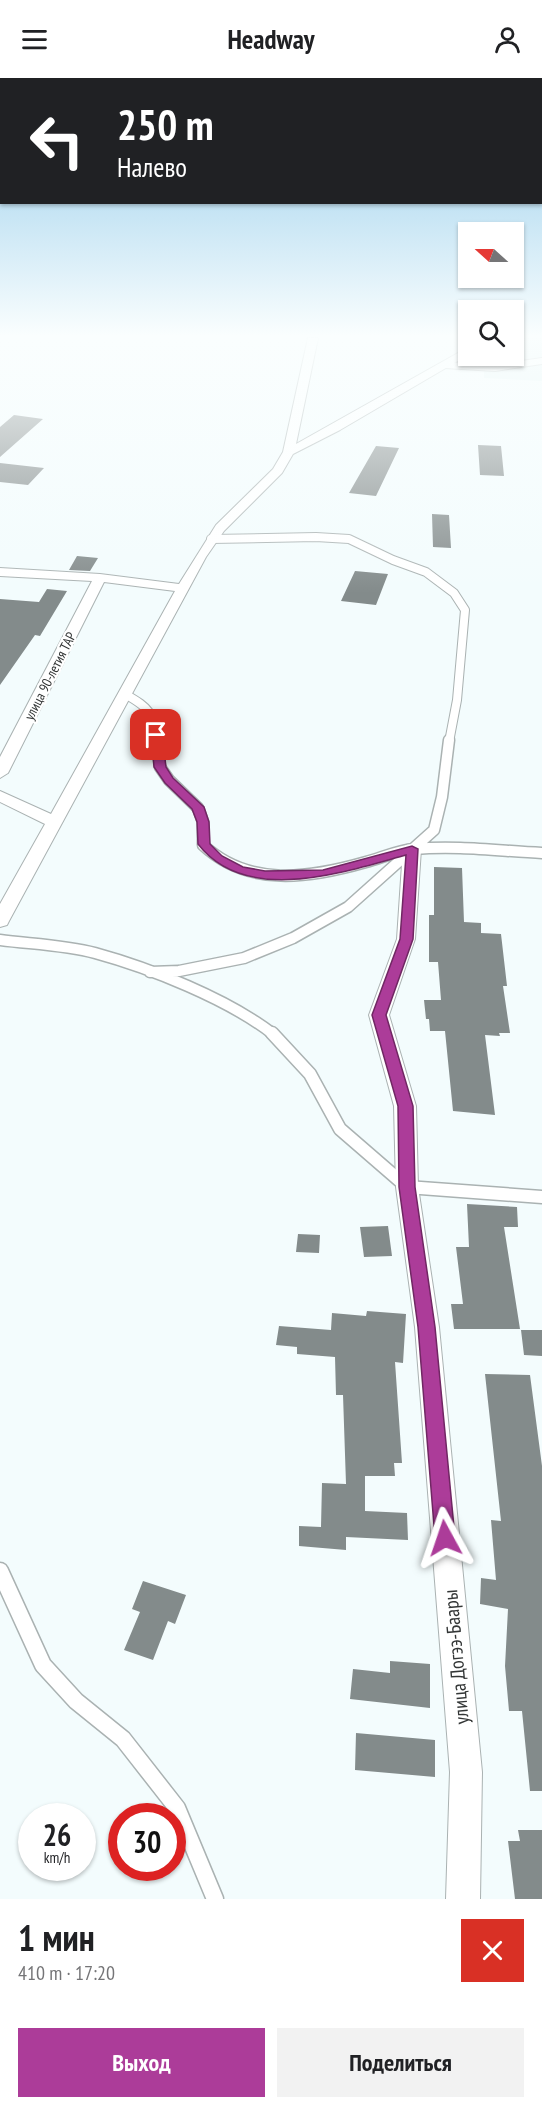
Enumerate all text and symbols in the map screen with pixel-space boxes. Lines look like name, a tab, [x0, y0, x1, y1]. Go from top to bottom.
text: Headway	[227, 22, 315, 56]
icon: menu	[18, 23, 51, 56]
icon: person	[491, 23, 524, 56]
text: 250 m	[117, 97, 214, 152]
icon: left	[18, 102, 96, 180]
text: Налево	[117, 150, 187, 184]
north arrow	[458, 222, 524, 288]
map controls	[458, 222, 524, 366]
button: search	[458, 300, 524, 366]
street label: улица 90-летия ТАР	[20, 629, 80, 723]
pin	[130, 709, 181, 760]
icon: arrive	[139, 718, 172, 751]
position arrow	[413, 1506, 477, 1570]
street label: улица Догээ-Баары	[437, 1589, 475, 1725]
speed limit sign: 30	[108, 1803, 186, 1881]
text: 26	[43, 1815, 71, 1854]
text: km/h	[44, 1848, 70, 1867]
text: 1 мин	[18, 1914, 95, 1961]
button: close	[461, 1919, 524, 1982]
text: 410 m · 17:20	[18, 1960, 115, 1986]
button: Выход	[18, 2028, 265, 2097]
button: Поделиться	[277, 2028, 524, 2097]

